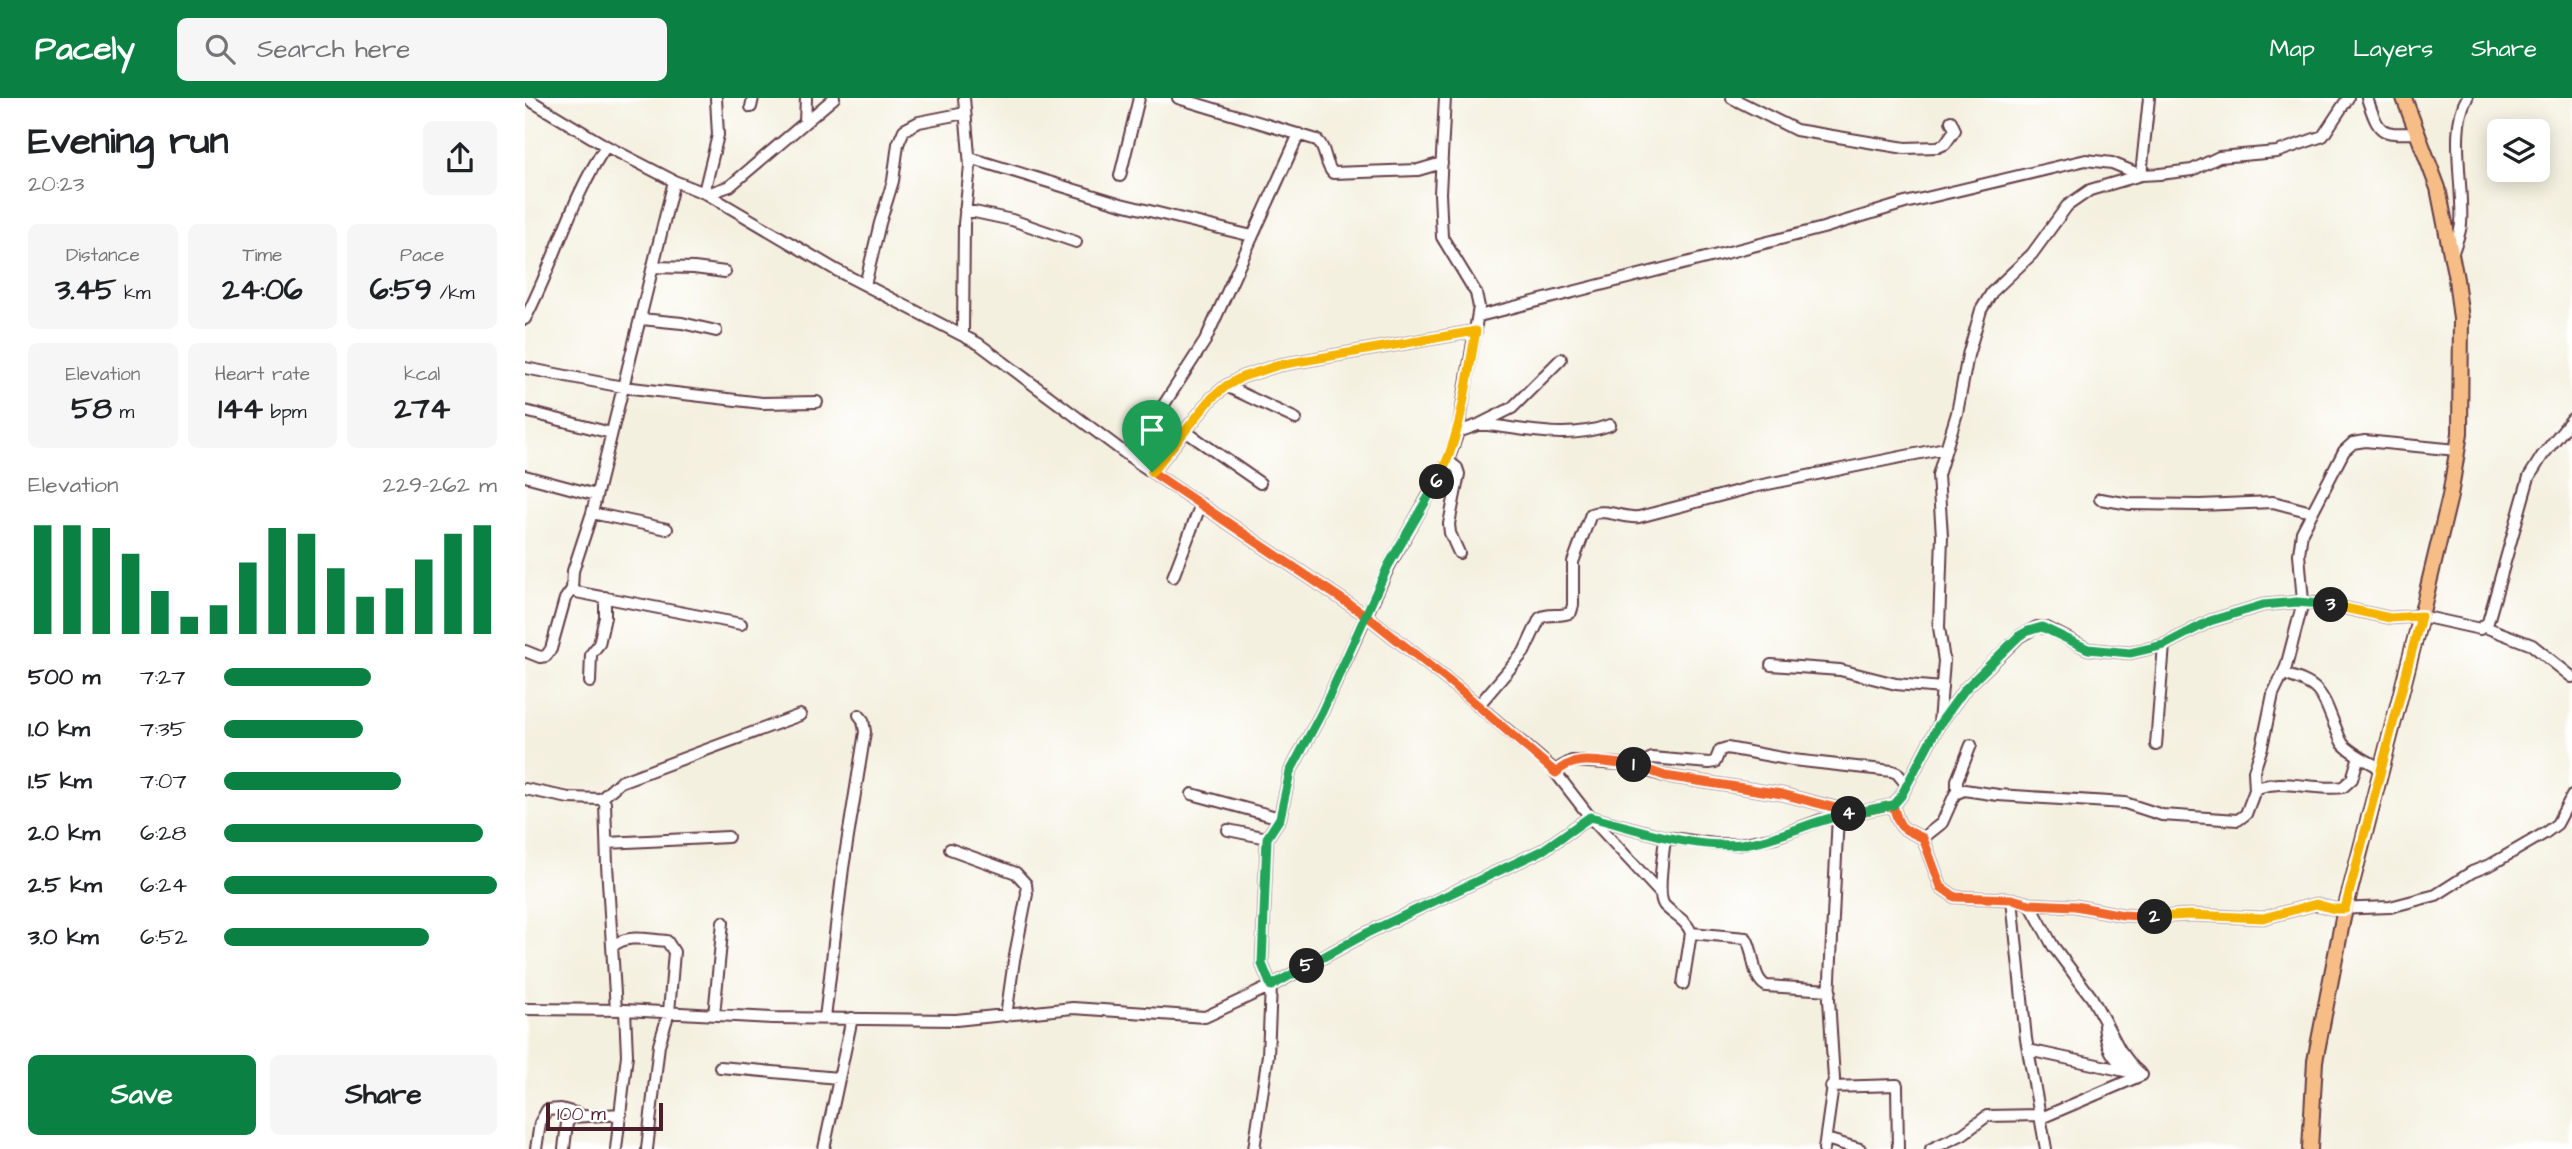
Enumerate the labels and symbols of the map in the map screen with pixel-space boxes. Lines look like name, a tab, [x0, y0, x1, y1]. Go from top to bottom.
pin	[1122, 400, 1182, 472]
pin: 6	[1419, 464, 1455, 500]
pin: 3	[2313, 588, 2349, 622]
pin: 1	[1617, 748, 1651, 782]
pin: 4	[1831, 796, 1867, 832]
pin: 2	[2137, 900, 2173, 934]
pin: 5	[1289, 948, 1325, 984]
scale bar	[546, 1100, 663, 1132]

